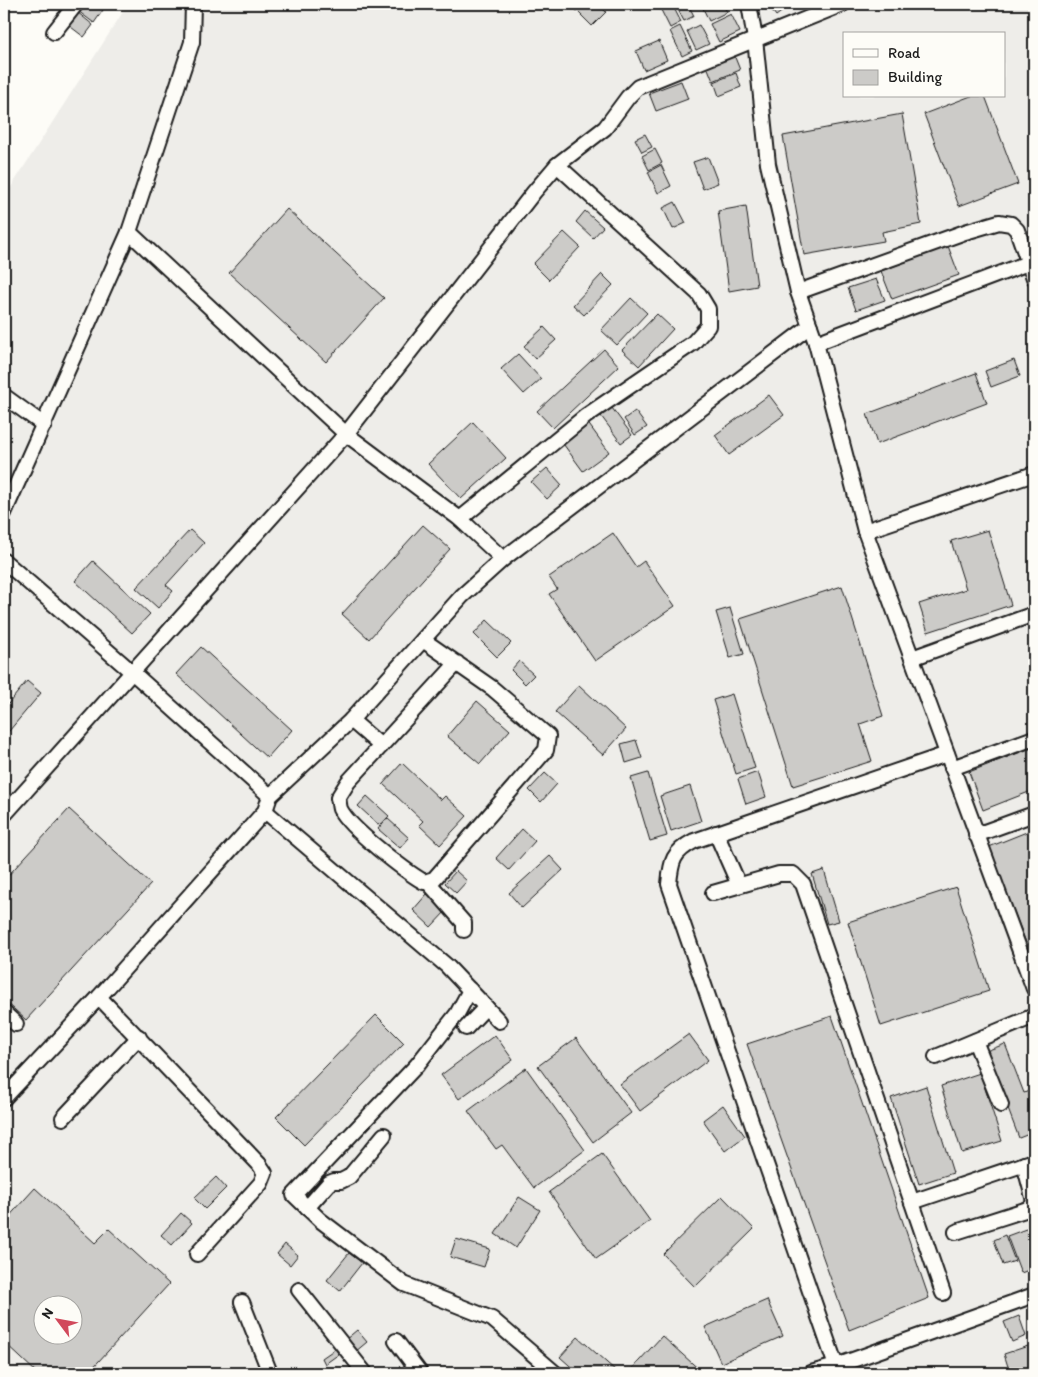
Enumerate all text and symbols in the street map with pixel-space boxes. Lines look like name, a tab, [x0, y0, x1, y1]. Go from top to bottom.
legend	[843, 32, 1006, 98]
text: Road	[888, 44, 921, 62]
text: Building	[888, 68, 942, 86]
north arrow	[32, 1294, 82, 1344]
text: N	[38, 1305, 57, 1322]

